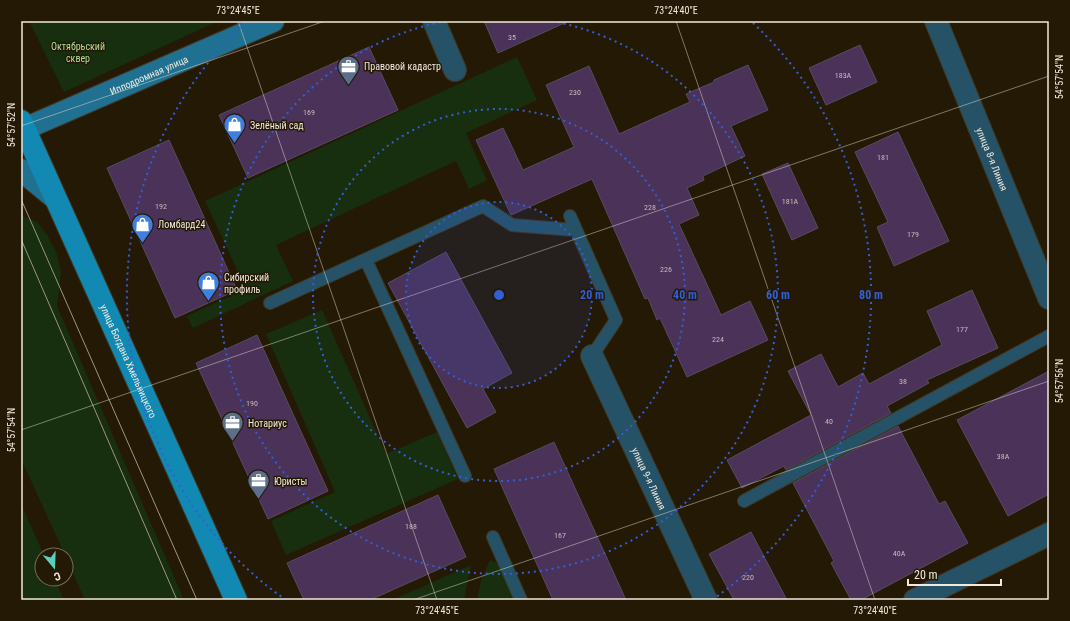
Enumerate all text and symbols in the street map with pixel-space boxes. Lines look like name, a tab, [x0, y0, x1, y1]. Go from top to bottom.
text: 73°24'45"E	[216, 5, 260, 16]
text: 73°24'40"E	[654, 5, 698, 16]
house number: 35	[508, 33, 516, 42]
park label: Октябрьский сквер	[51, 41, 105, 64]
street label: Ипподромная улица	[108, 53, 190, 97]
office icon: Правовой кадастр	[335, 53, 361, 86]
text: 54°57'54"N	[1054, 55, 1065, 99]
place label: Правовой кадастр	[364, 61, 441, 72]
house number: 183А	[835, 71, 852, 80]
house number: 230	[569, 88, 581, 97]
text: 54°57'52"N	[6, 103, 17, 147]
house number: 169	[303, 108, 315, 117]
shop icon: Зелёный сад	[222, 112, 248, 145]
place label: Зелёный сад	[250, 120, 304, 131]
street label: улица 8-я Линия	[974, 126, 1010, 192]
house number: 181	[877, 153, 889, 162]
house number: 181А	[782, 197, 799, 206]
house number: 192	[155, 202, 167, 211]
house number: 228	[644, 203, 656, 212]
shop icon: Ломбард24	[129, 211, 155, 244]
place label: Ломбард24	[158, 219, 205, 230]
house number: 179	[907, 230, 919, 239]
house number: 226	[660, 265, 672, 274]
shop icon: Сибирский профиль	[196, 270, 222, 303]
place label: Сибирский профиль	[224, 272, 269, 295]
centre of rings	[492, 288, 506, 302]
text: 20 m	[580, 288, 604, 302]
text: 40 m	[673, 288, 697, 302]
text: 60 m	[766, 288, 790, 302]
text: 80 m	[859, 288, 883, 302]
street label: улица Богдана Хмельницкого	[98, 302, 159, 419]
house number: 177	[956, 325, 968, 334]
house number: 224	[712, 335, 724, 344]
text: 54°57'56"N	[1054, 359, 1065, 403]
house number: 38	[899, 377, 907, 386]
house number: 190	[246, 399, 258, 408]
text: 54°57'54"N	[6, 408, 17, 452]
office icon: Нотариус	[220, 410, 246, 443]
house number: 40	[825, 417, 833, 426]
place label: Нотариус	[248, 418, 287, 429]
street label: улица 9-я Линия	[630, 445, 668, 511]
house number: 38А	[997, 452, 1010, 461]
office icon: Юристы	[246, 468, 272, 501]
place label: Юристы	[274, 476, 307, 487]
house number: 188	[405, 522, 417, 531]
house number: 167	[554, 531, 566, 540]
north arrow	[34, 547, 74, 587]
house number: 40А	[893, 549, 906, 558]
scale bar	[908, 561, 1001, 587]
text: 20 m	[914, 568, 938, 582]
text: С	[52, 569, 62, 583]
house number: 220	[742, 573, 754, 582]
text: 73°24'45"E	[415, 605, 459, 616]
text: 73°24'40"E	[853, 605, 897, 616]

